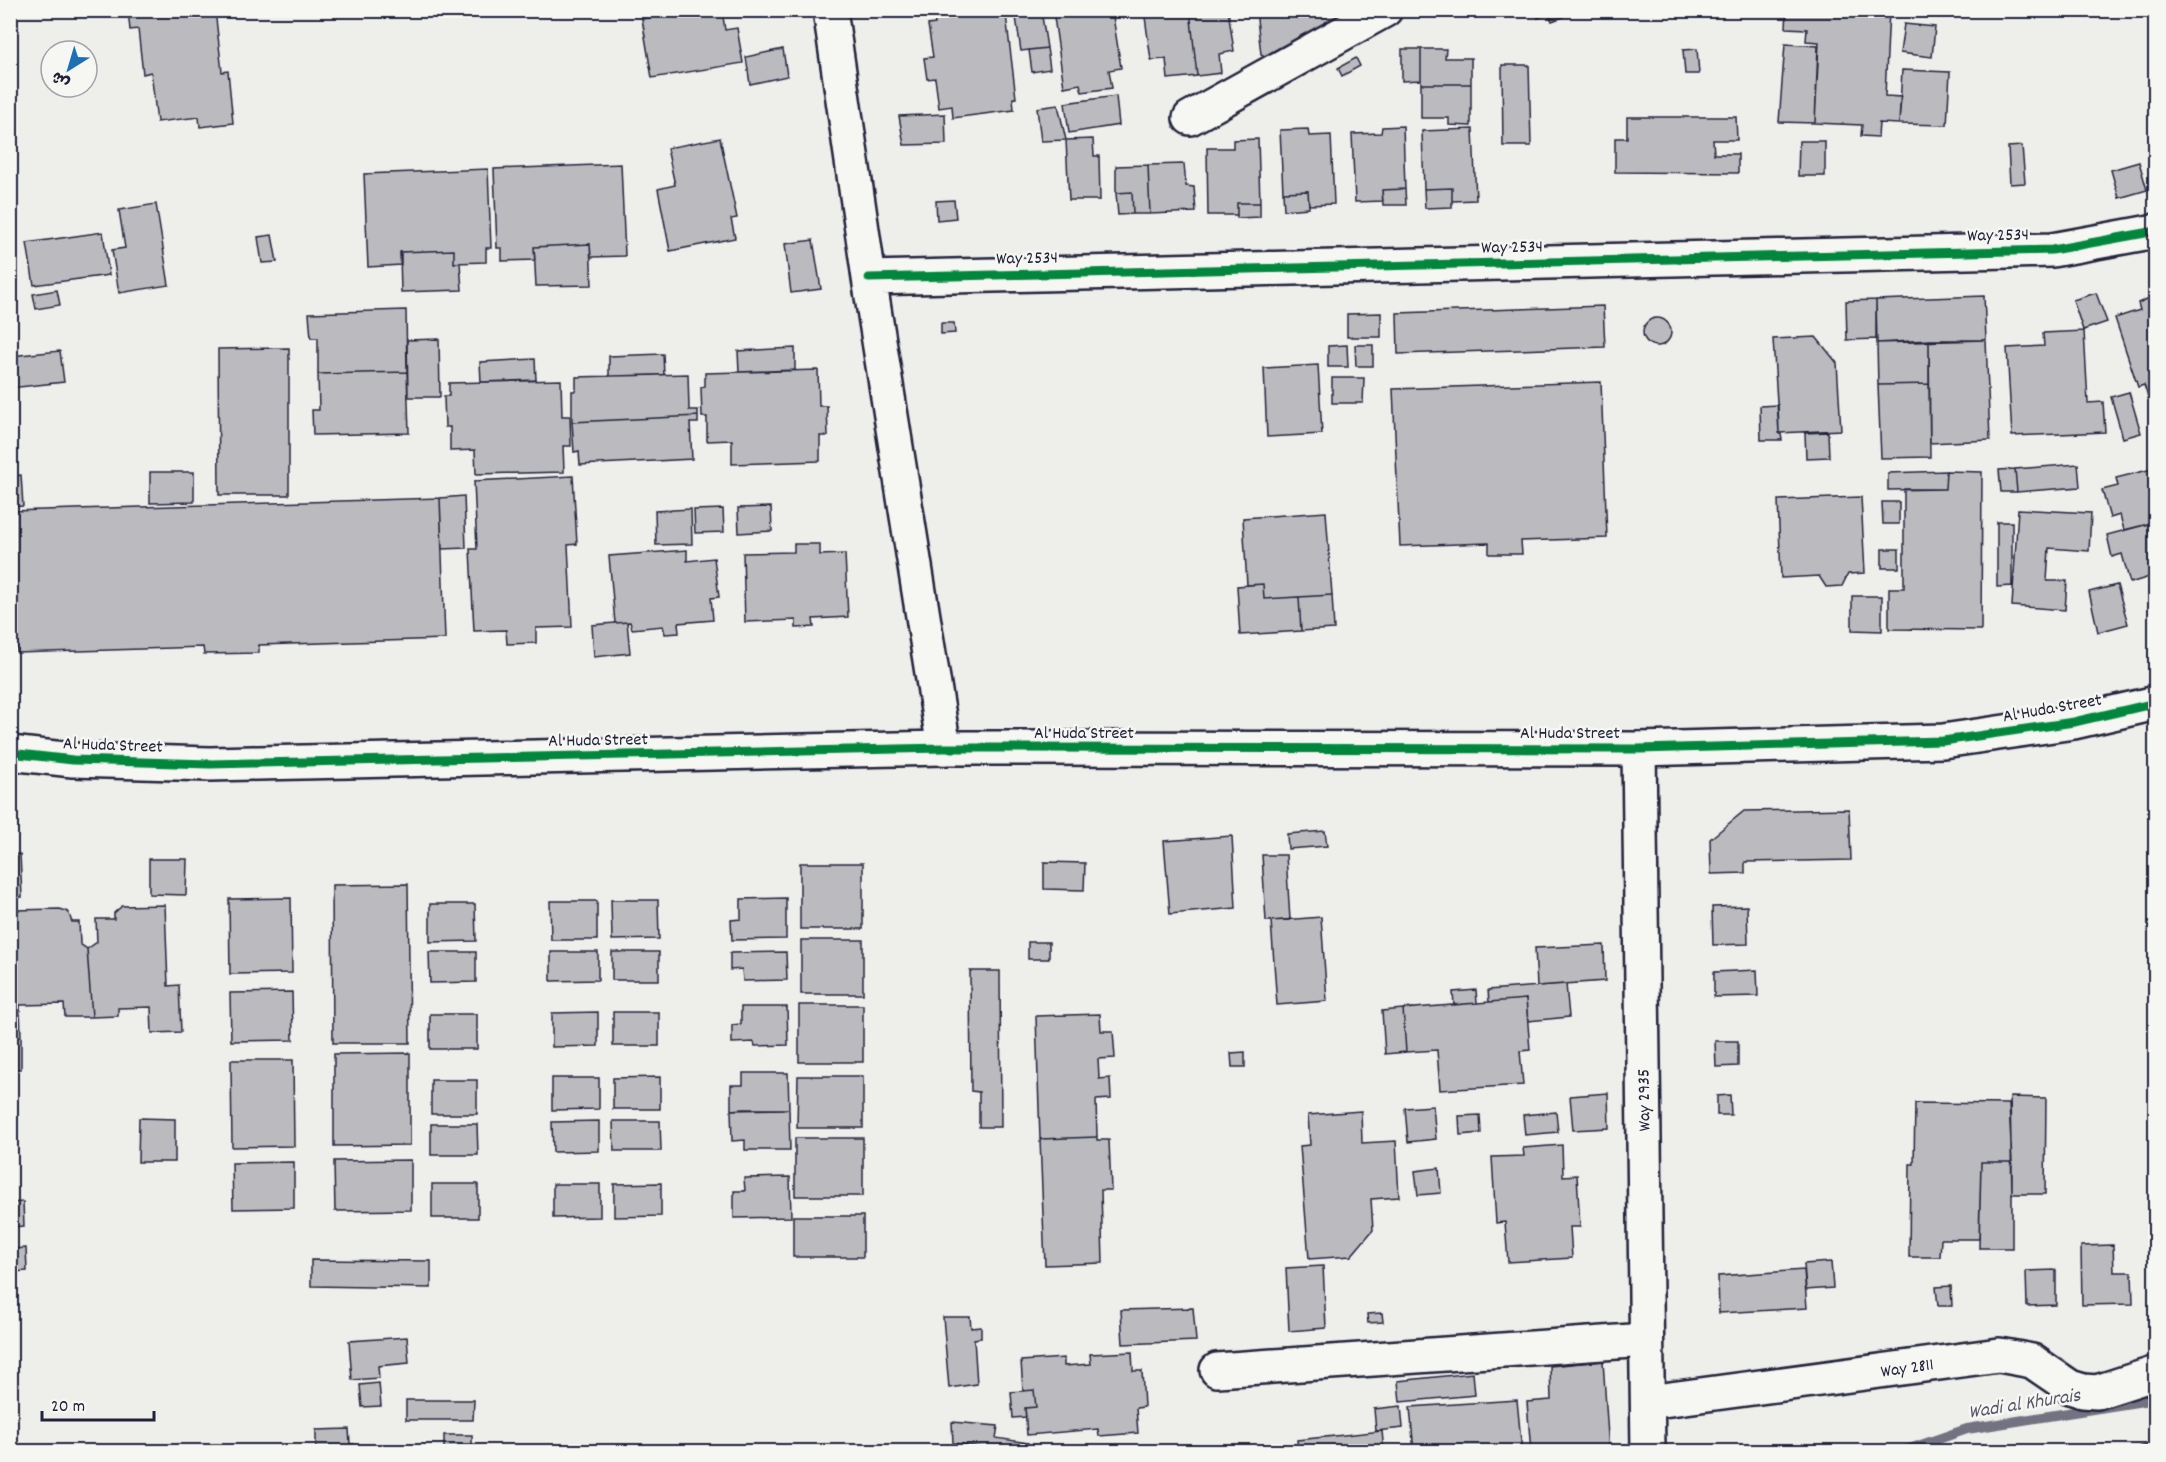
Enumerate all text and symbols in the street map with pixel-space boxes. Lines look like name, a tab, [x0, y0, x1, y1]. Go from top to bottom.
north arrow	[39, 39, 99, 99]
text: ش	[48, 64, 75, 93]
street label: Way 2534	[1967, 223, 2029, 250]
street label: Way 2534	[1481, 235, 1543, 262]
street label: Way 2534	[996, 246, 1058, 273]
street label: Al Huda Street	[2001, 688, 2104, 730]
street label: Al Huda Street	[1034, 722, 1134, 747]
street label: Al Huda Street	[1520, 722, 1620, 747]
street label: Al Huda Street	[548, 728, 649, 755]
street label: Al Huda Street	[63, 732, 164, 761]
street label: Way 2935	[1632, 1068, 1659, 1131]
street label: Way 2811	[1879, 1353, 1935, 1386]
water label: Wadi al Khurais	[1966, 1382, 2083, 1428]
scale bar	[42, 1384, 154, 1422]
text: 20 m	[51, 1395, 85, 1420]

